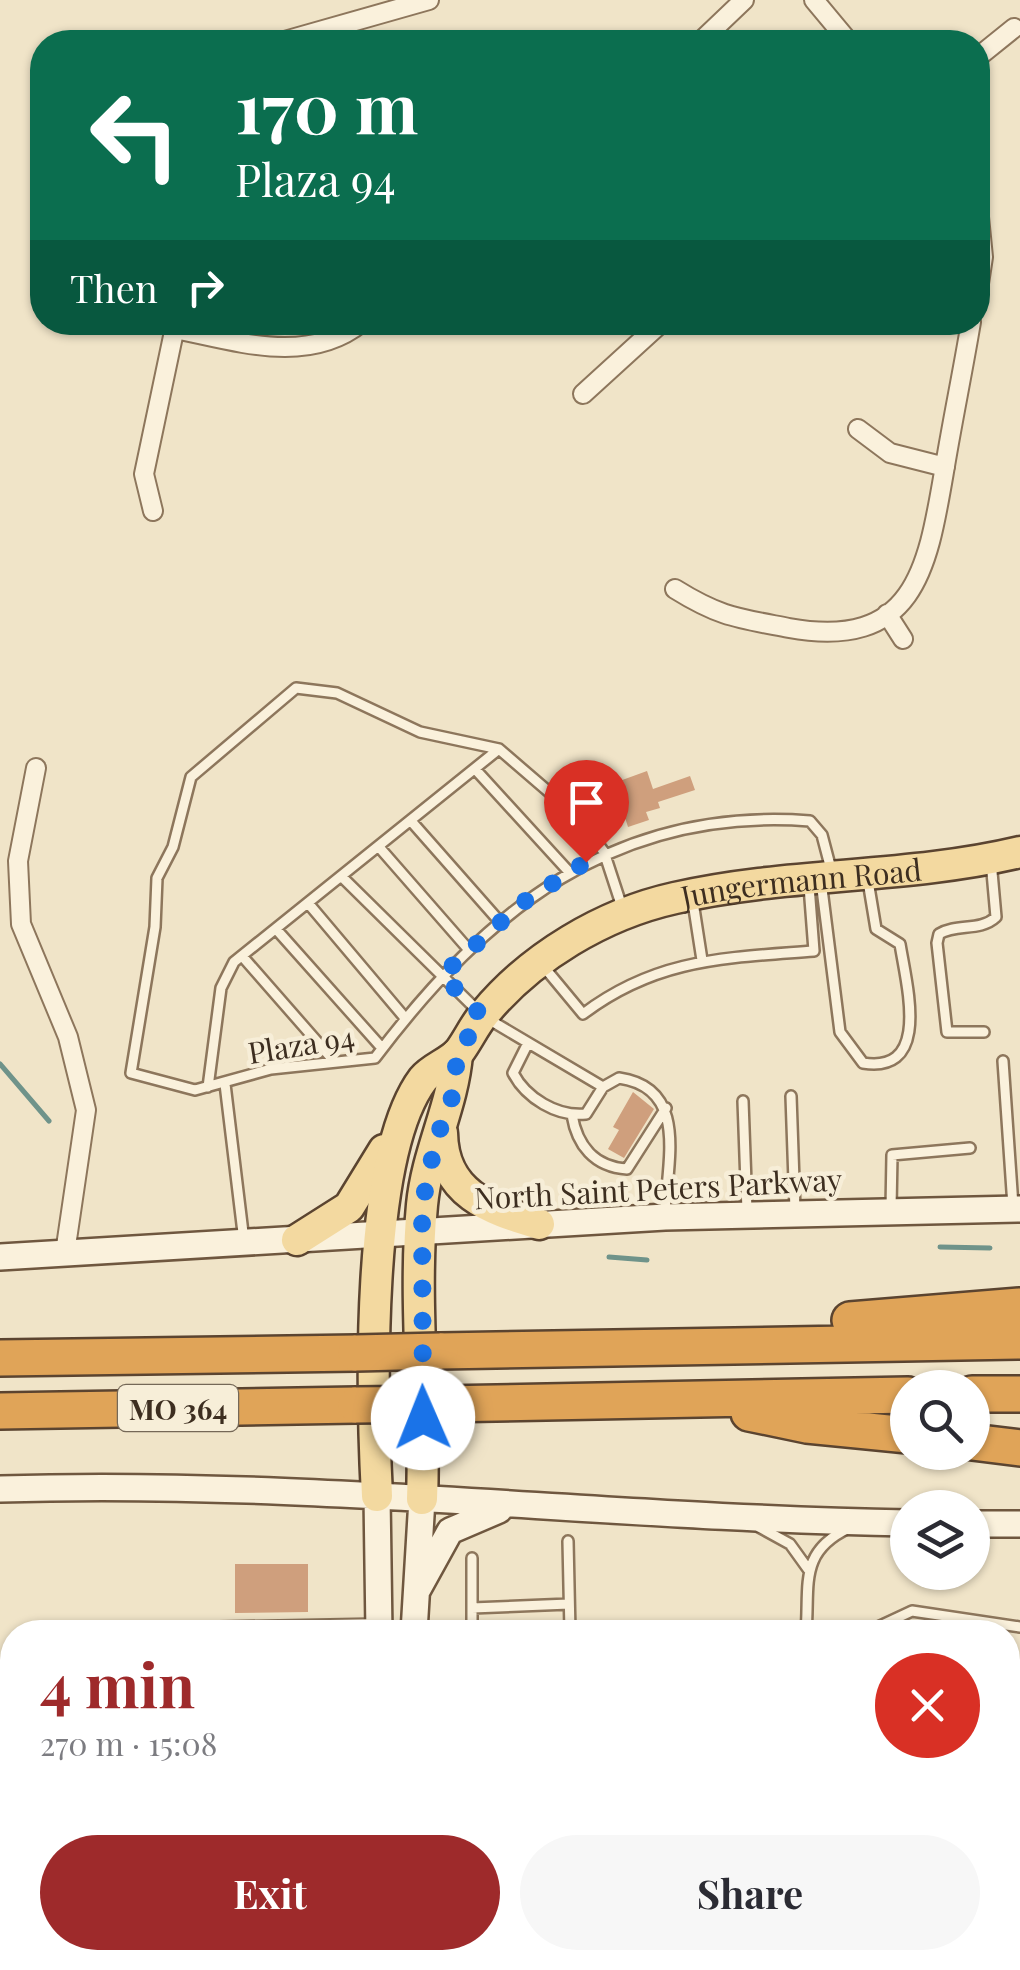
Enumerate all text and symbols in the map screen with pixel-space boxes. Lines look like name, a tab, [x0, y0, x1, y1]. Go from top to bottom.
text: 170 m	[235, 58, 418, 152]
icon: left	[70, 70, 200, 200]
text: Plaza 94	[235, 148, 396, 208]
icon: right	[178, 260, 233, 315]
text: Then	[70, 262, 158, 313]
pin	[544, 760, 629, 863]
icon: arrive	[559, 775, 614, 830]
street label: Jungermann Road	[676, 849, 923, 916]
street label: Plaza 94	[245, 1016, 357, 1072]
street label: North Saint Peters Parkway	[473, 1158, 843, 1218]
position arrow	[371, 1366, 475, 1470]
map controls	[890, 1370, 990, 1590]
button: search	[890, 1370, 990, 1470]
road number: MO 364	[118, 1385, 238, 1431]
button: layers	[890, 1490, 990, 1590]
text: 4 min	[40, 1643, 195, 1723]
button: close	[875, 1653, 980, 1758]
text: 270 m · 15:08	[40, 1721, 217, 1764]
button: Exit	[40, 1835, 500, 1950]
button: Share	[520, 1835, 980, 1950]

